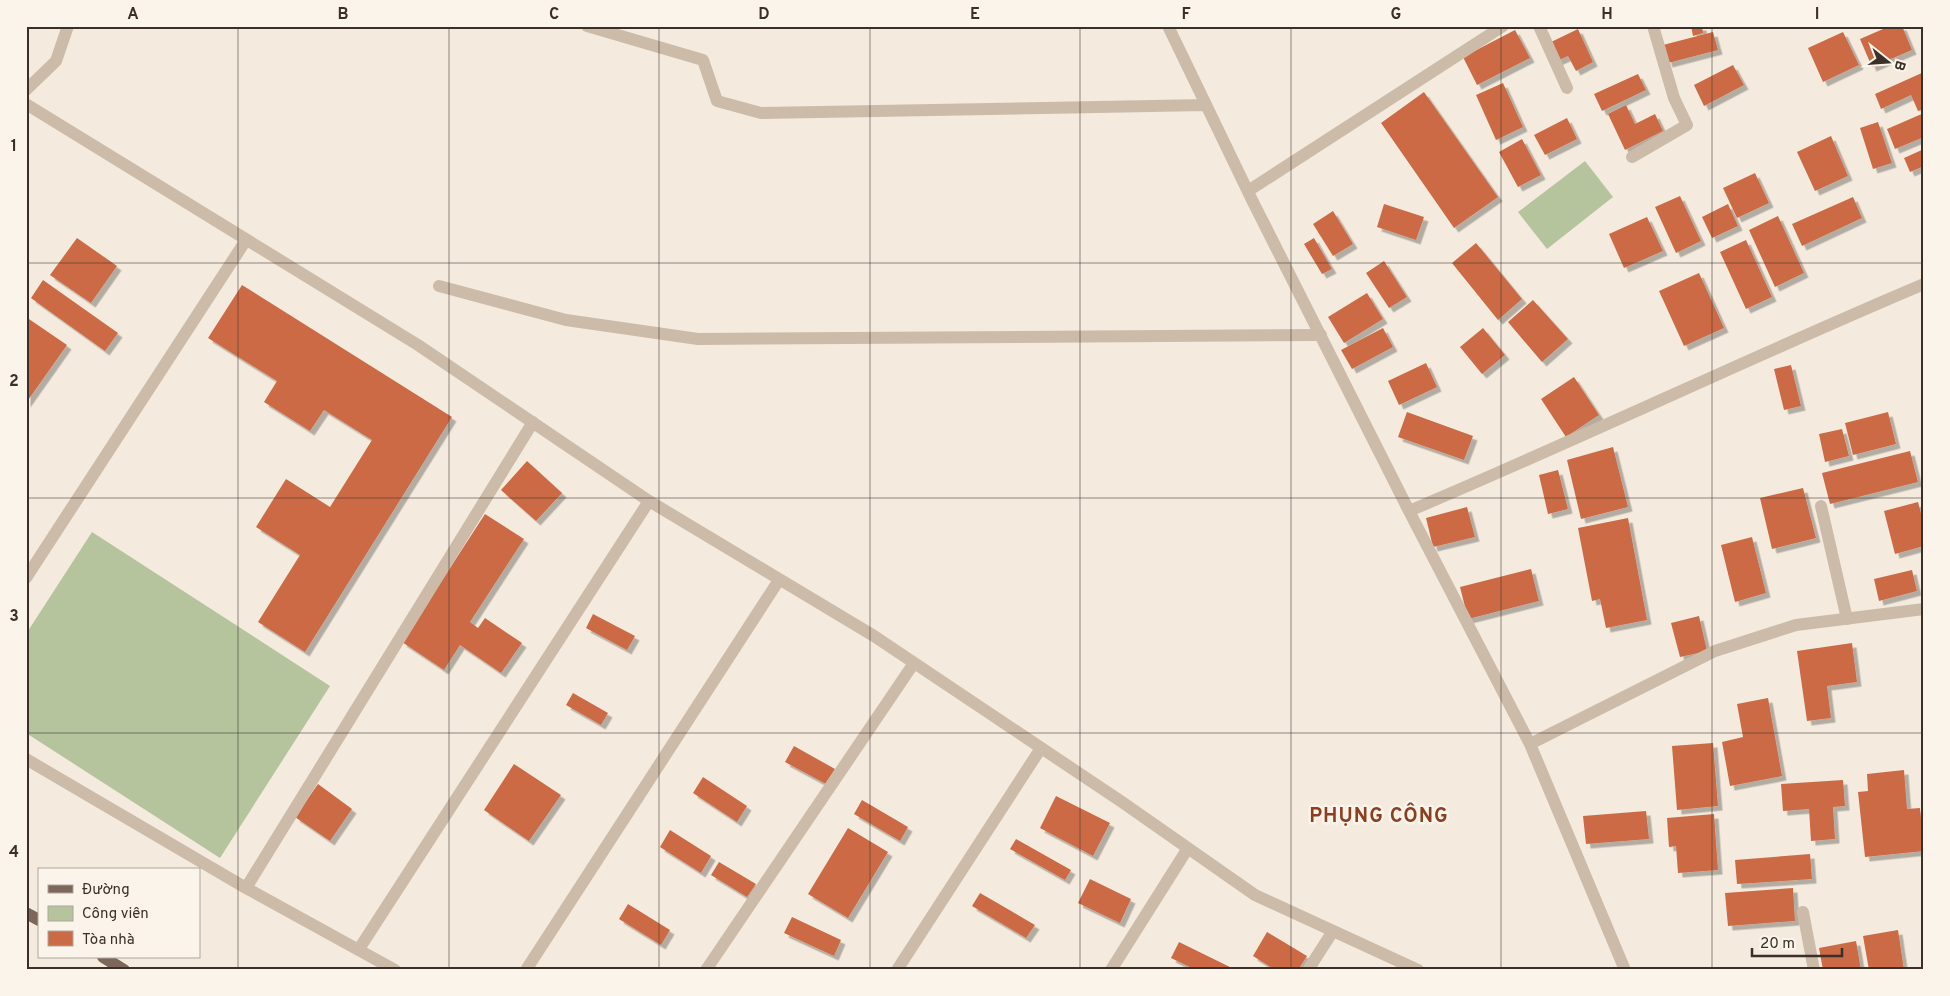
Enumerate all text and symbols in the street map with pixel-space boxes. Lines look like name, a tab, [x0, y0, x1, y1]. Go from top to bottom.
text: A	[127, 5, 139, 25]
text: B	[337, 5, 349, 25]
text: C	[549, 5, 559, 25]
text: D	[758, 5, 770, 25]
text: E	[970, 5, 980, 25]
text: F	[1181, 5, 1191, 25]
text: G	[1391, 5, 1401, 25]
text: H	[1601, 5, 1613, 25]
text: I	[1815, 5, 1819, 25]
north arrow	[1862, 38, 1912, 88]
text: B	[1889, 58, 1909, 72]
text: 1	[11, 137, 17, 157]
text: 2	[9, 372, 19, 392]
text: 3	[9, 607, 19, 627]
district label: PHỤNG CÔNG	[1309, 802, 1449, 830]
text: 4	[9, 843, 19, 863]
legend	[38, 868, 200, 958]
text: Đường	[82, 881, 130, 900]
text: Công viên	[82, 905, 149, 924]
scale bar	[1752, 926, 1842, 958]
text: Tòa nhà	[82, 931, 135, 950]
text: 20 m	[1760, 935, 1795, 954]

